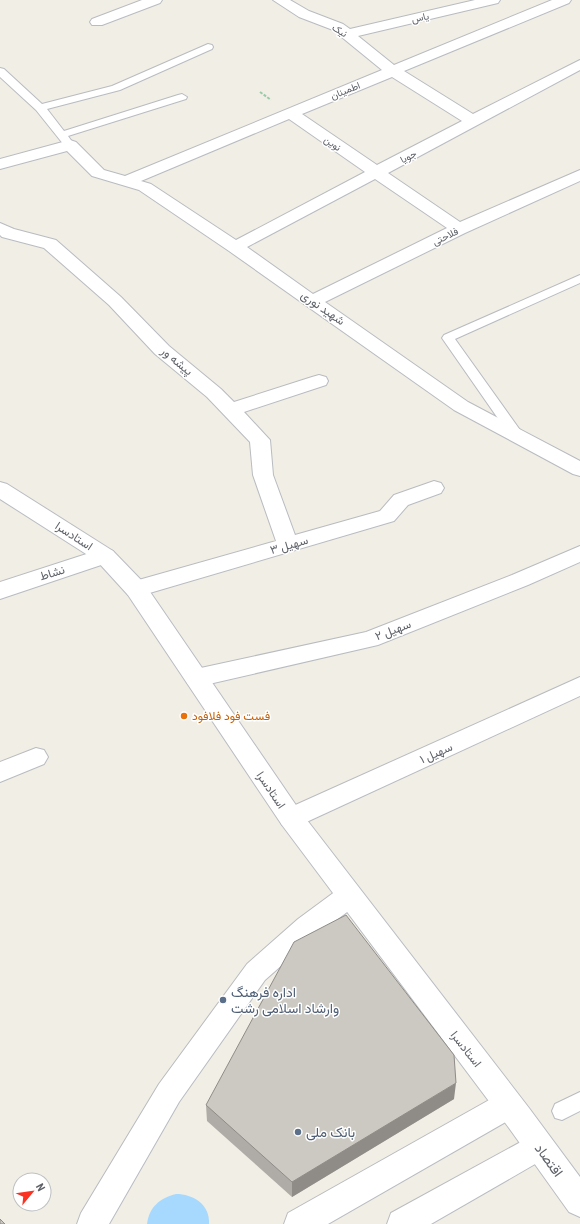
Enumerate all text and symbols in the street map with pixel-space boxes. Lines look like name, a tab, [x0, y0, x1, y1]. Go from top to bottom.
street label: یاس	[410, 10, 430, 26]
street label: نیک	[330, 22, 350, 40]
street label: اطمینان	[329, 80, 362, 102]
street label: نوین	[322, 134, 343, 154]
street label: جویا	[398, 147, 419, 166]
street label: فلاحتی	[431, 225, 461, 248]
street label: شهید نوری	[298, 288, 348, 329]
street label: پیشه ور	[157, 343, 196, 379]
street label: استادسرا	[52, 519, 95, 554]
street label: سهیل ۳	[268, 533, 310, 558]
street label: نشاط	[38, 563, 66, 583]
street label: سهیل ۲	[373, 617, 413, 644]
place label: فست فود فلافود	[192, 709, 270, 724]
marker: فست فود فلافود	[179, 711, 189, 721]
street label: سهیل ۱	[417, 740, 455, 767]
street label: استادسرا	[253, 769, 288, 812]
place label: اداره فرهنگ وارشاد اسلامی رشت	[231, 984, 339, 1017]
marker: اداره فرهنگ وارشاد اسلامی رشت	[218, 995, 228, 1005]
street label: استادسرا	[447, 1028, 484, 1070]
place label: بانک ملی	[306, 1124, 355, 1141]
marker: بانک ملی	[293, 1127, 303, 1137]
street label: اقتصاد	[532, 1140, 566, 1180]
north arrow	[12, 1172, 52, 1212]
text: N	[33, 1181, 48, 1194]

